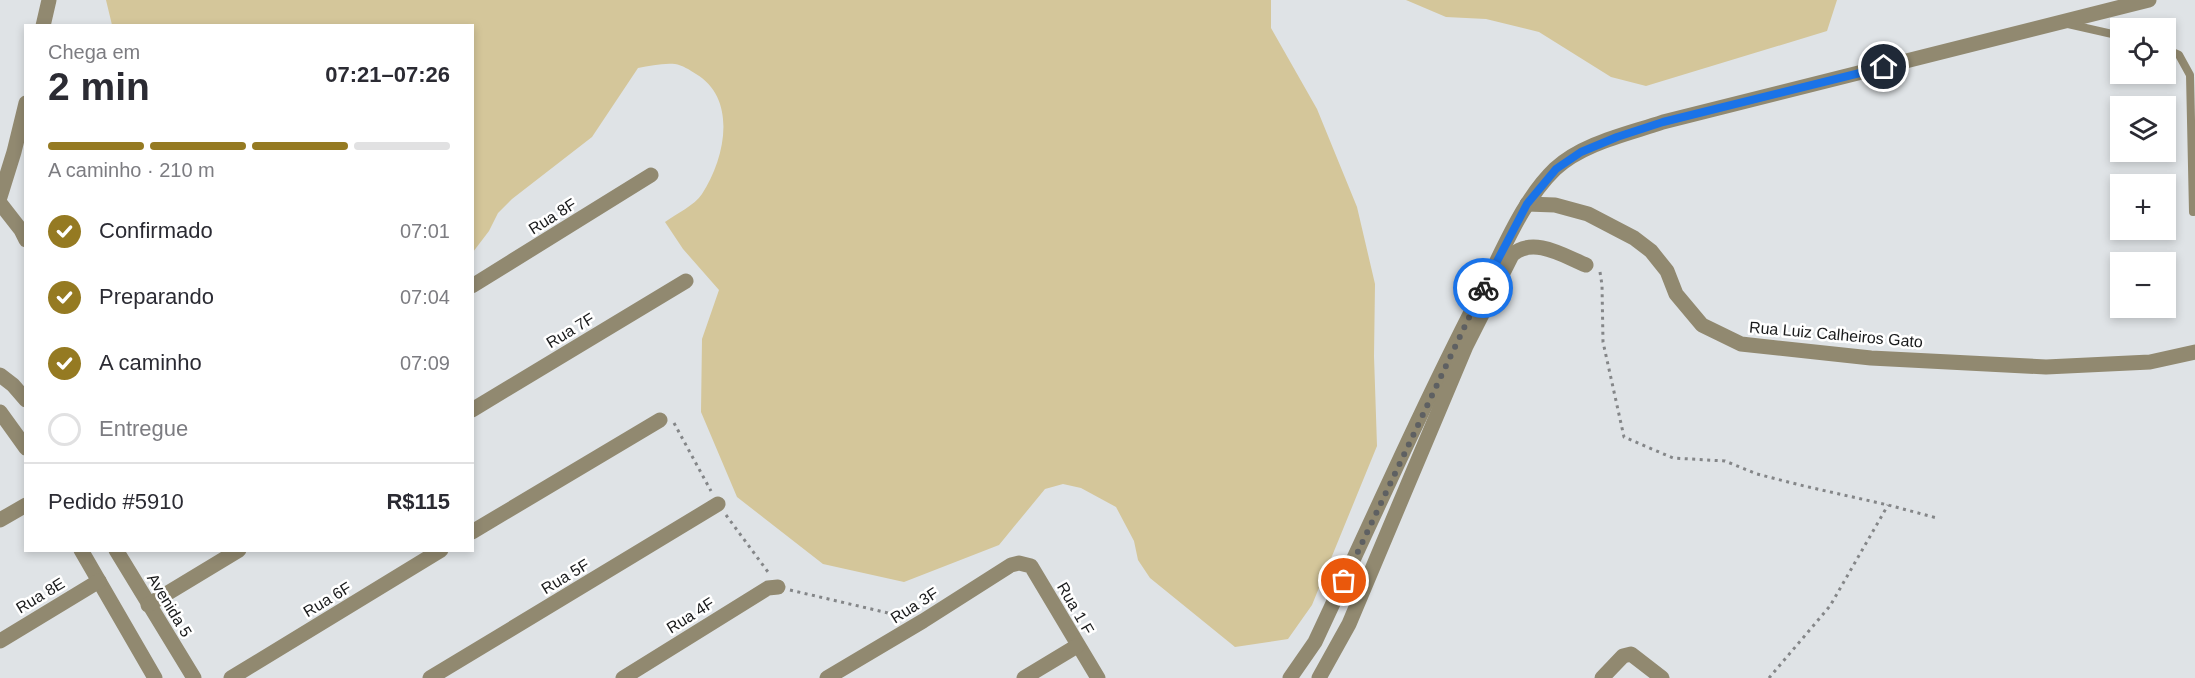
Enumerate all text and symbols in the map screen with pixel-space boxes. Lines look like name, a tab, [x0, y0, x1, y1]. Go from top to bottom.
map controls	[2110, 18, 2176, 318]
button: locate	[2110, 18, 2176, 84]
text: Chega em	[48, 41, 140, 63]
pin	[1858, 41, 1909, 92]
icon: home	[1867, 50, 1900, 83]
text: 07:21–07:26	[325, 62, 450, 87]
text: 2 min	[48, 65, 150, 108]
button: layers	[2110, 96, 2176, 162]
text: A caminho · 210 m	[48, 159, 215, 181]
button: +	[2110, 174, 2176, 240]
street label: Rua 8F	[526, 195, 579, 238]
icon: check	[48, 215, 81, 248]
text: Confirmado	[99, 218, 213, 243]
text: 07:01	[400, 220, 450, 242]
button: −	[2110, 252, 2176, 318]
courier	[1453, 258, 1513, 318]
icon: bike	[1467, 272, 1500, 305]
icon: check	[48, 281, 81, 314]
text: Preparando	[99, 284, 214, 309]
text: 07:04	[400, 286, 450, 308]
street label: Rua 7F	[543, 310, 597, 351]
street label: Rua Luiz Calheiros Gato	[1748, 318, 1924, 351]
icon: check	[48, 347, 81, 380]
text: A caminho	[99, 350, 202, 375]
text: 07:09	[400, 352, 450, 374]
text: Entregue	[99, 416, 188, 441]
text: Pedido #5910	[48, 489, 184, 514]
text: R$115	[386, 489, 450, 514]
pin	[1318, 555, 1369, 606]
street label: Rua 5F	[538, 556, 592, 597]
icon: bag	[1327, 564, 1360, 597]
street label: Avenida 5	[144, 571, 195, 640]
street label: Rua 8E	[13, 574, 68, 616]
street label: Rua 6F	[300, 579, 354, 620]
street label: Rua 1 F	[1054, 579, 1097, 637]
street label: Rua 3F	[888, 584, 941, 627]
street label: Rua 4F	[664, 594, 717, 637]

